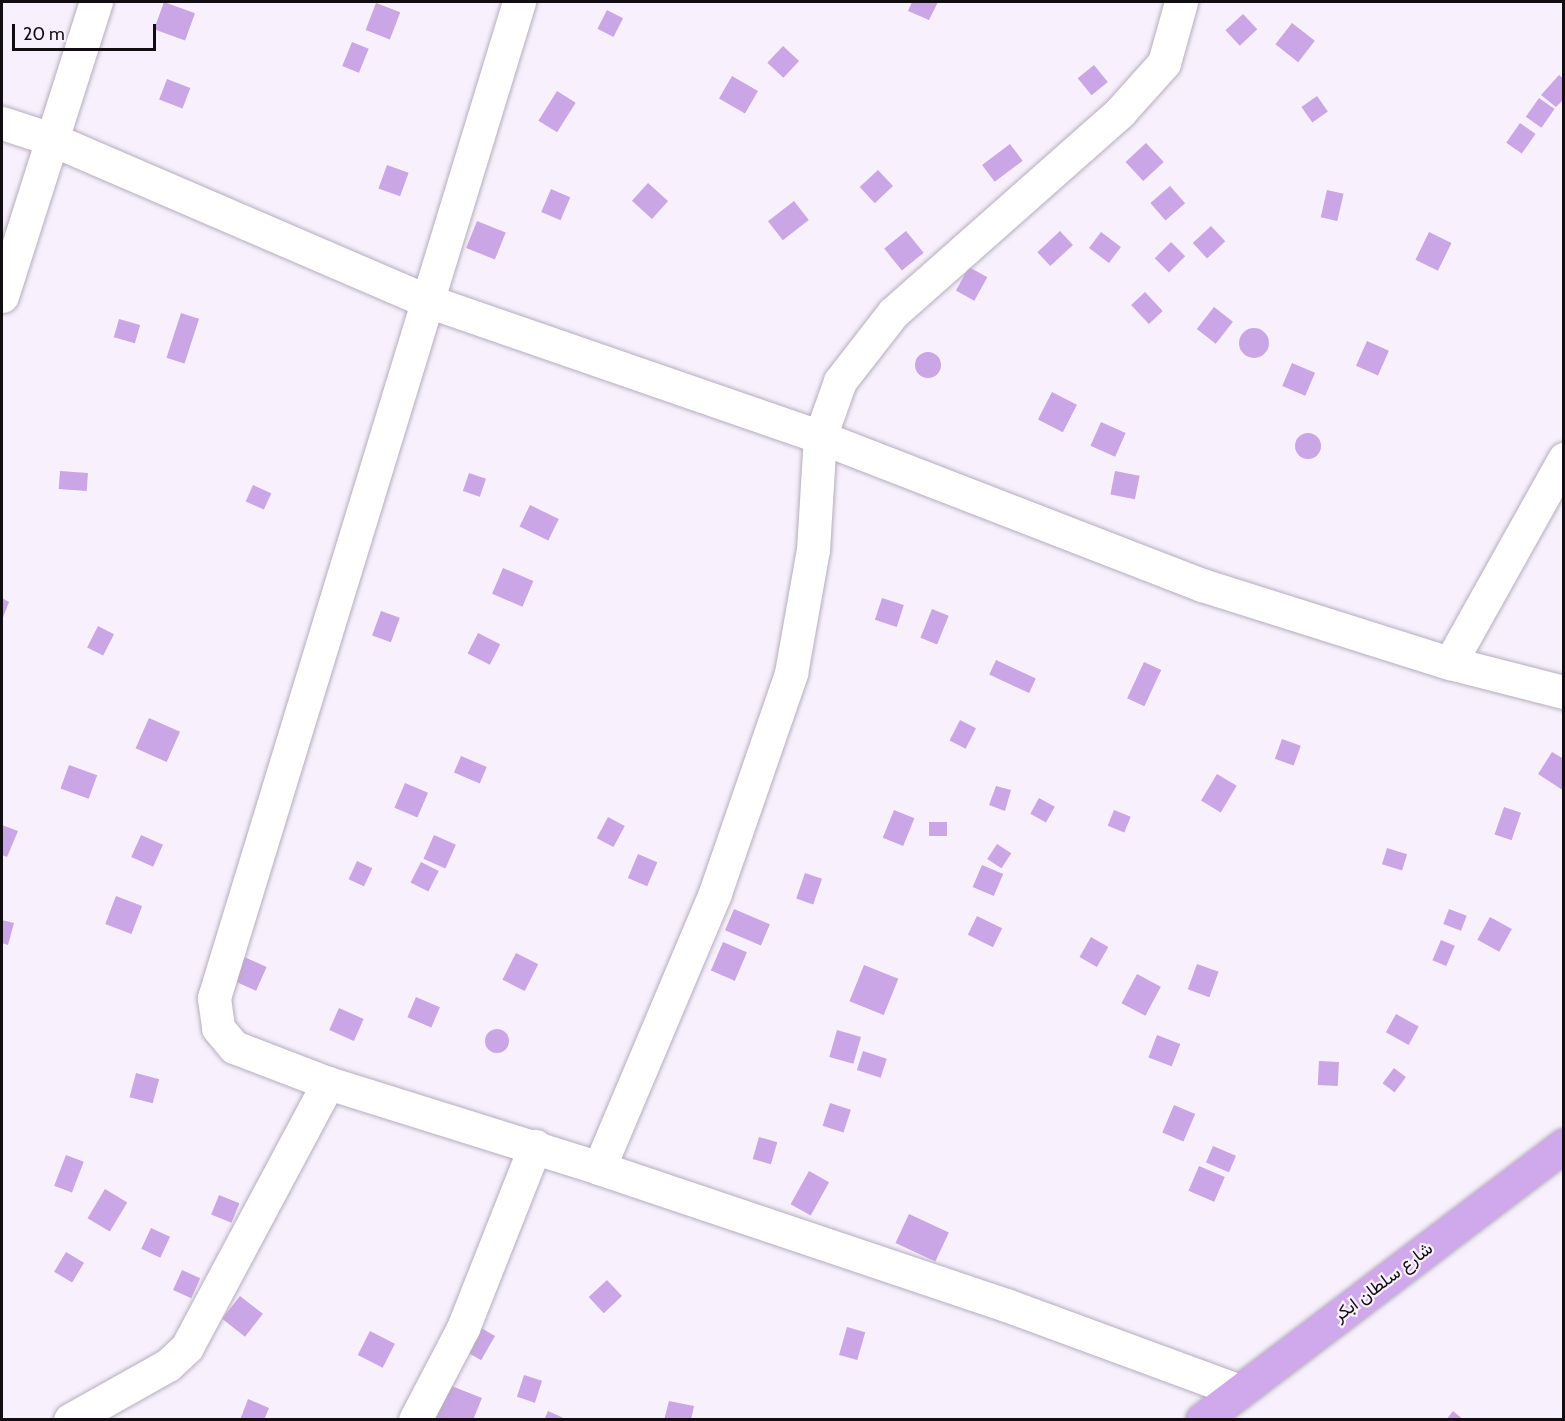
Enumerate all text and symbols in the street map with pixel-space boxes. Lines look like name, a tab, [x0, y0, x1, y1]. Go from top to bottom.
scale bar	[15, 12, 159, 50]
text: 20 m	[23, 23, 65, 45]
street label: شارع سلطان ابكر	[1329, 1238, 1437, 1326]

